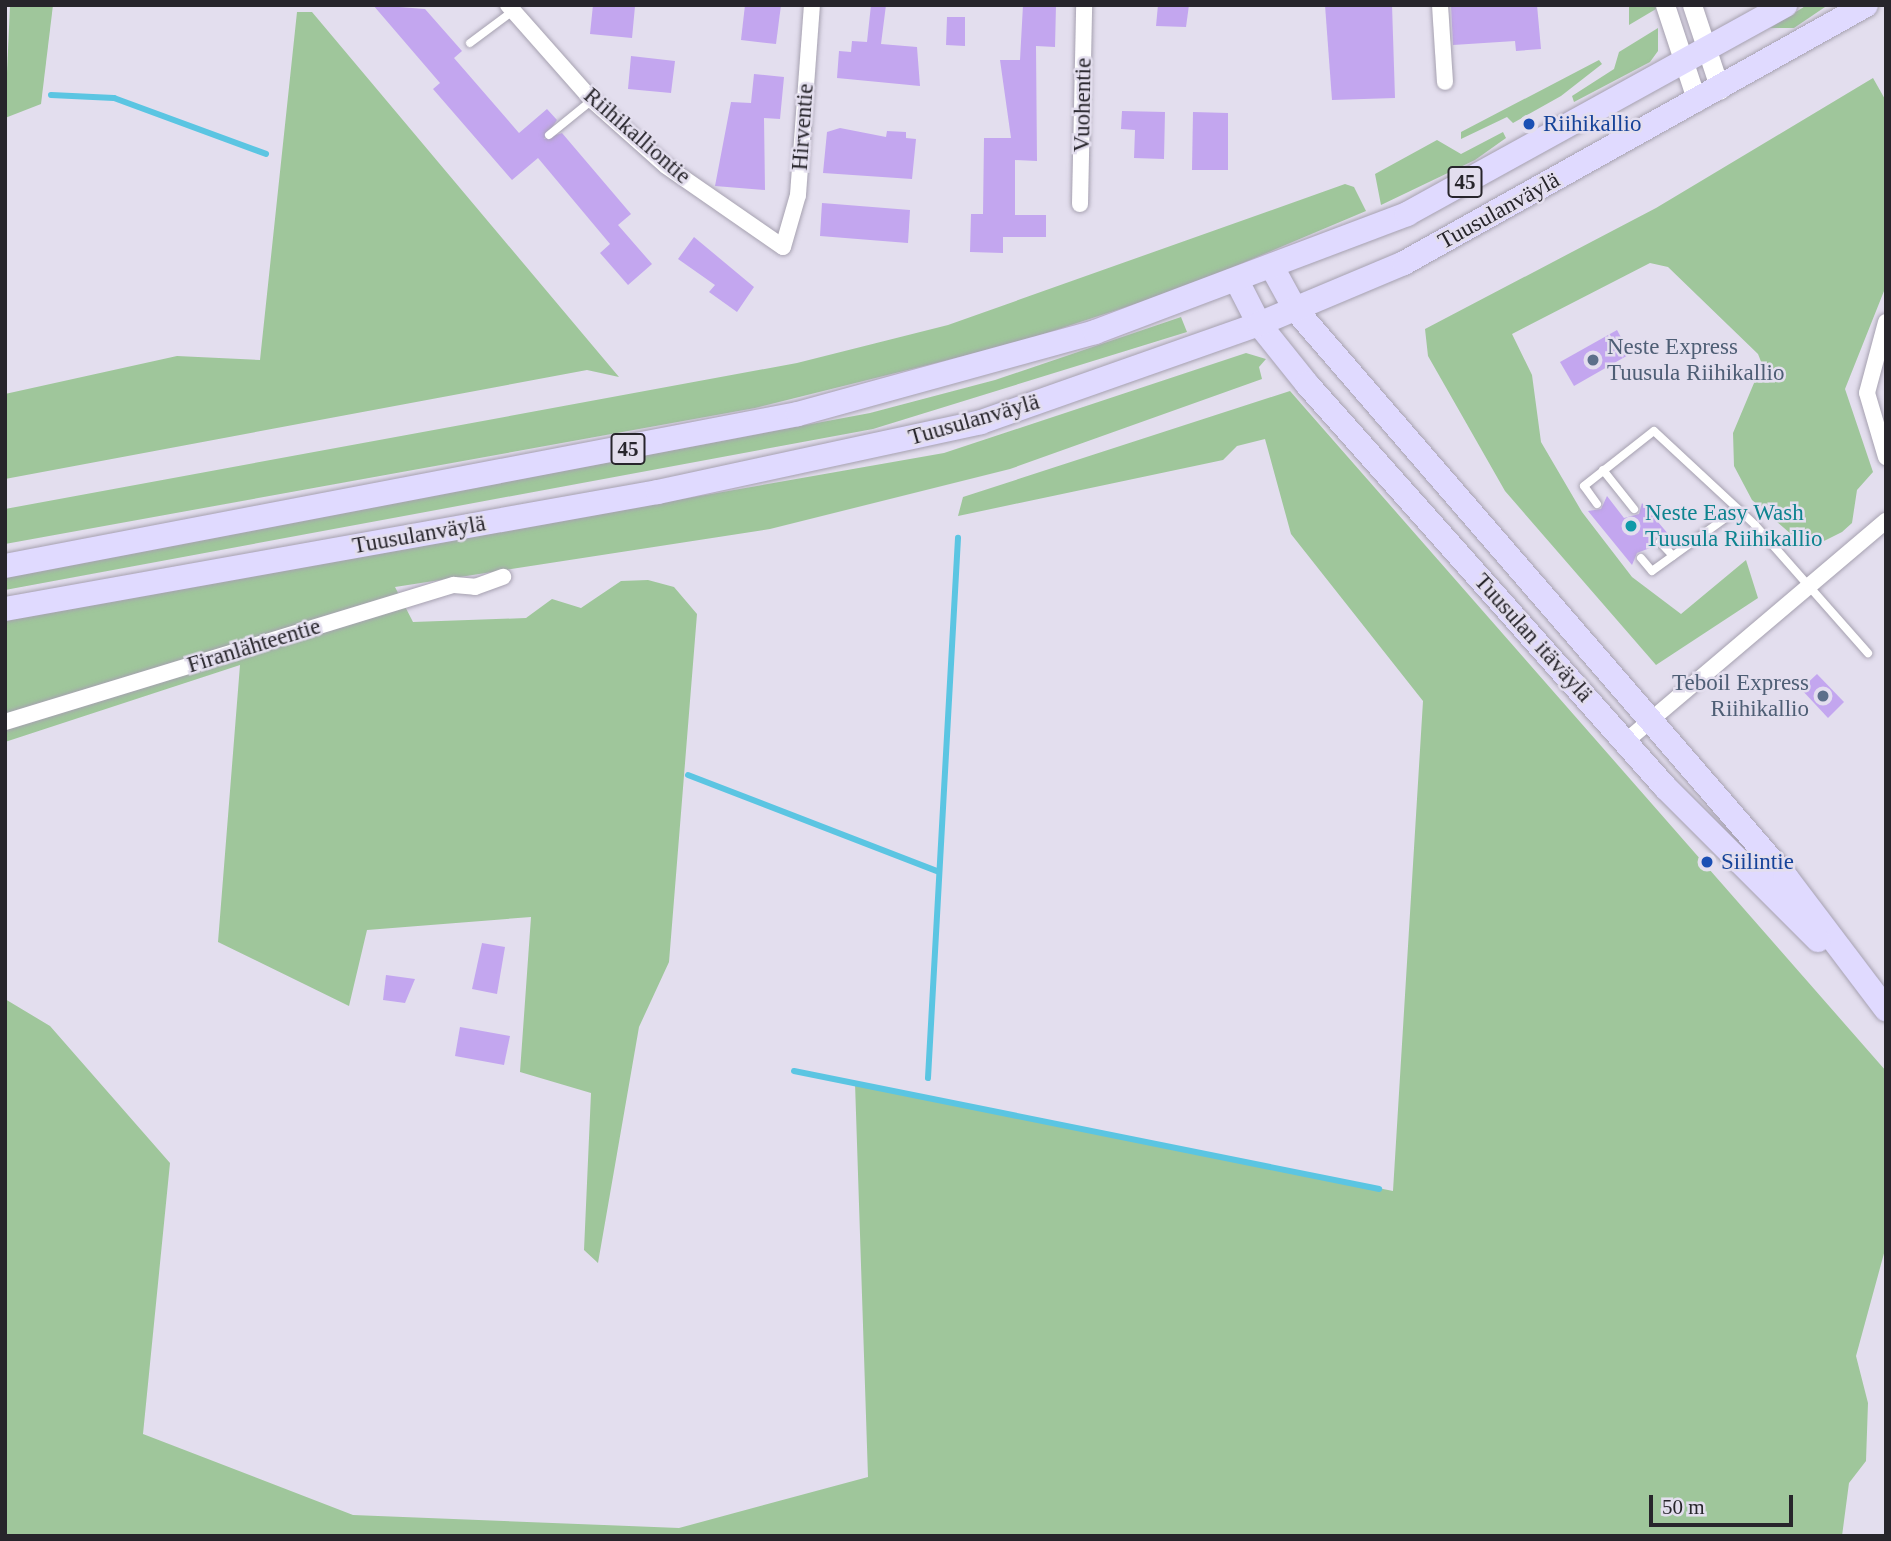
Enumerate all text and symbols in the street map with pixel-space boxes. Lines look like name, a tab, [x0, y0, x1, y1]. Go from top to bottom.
street label: Vuohentie	[1068, 58, 1098, 152]
street label: Riihikalliontie	[578, 82, 696, 190]
street label: Hirventie	[786, 83, 820, 171]
place label: Riihikallio	[1543, 110, 1641, 138]
marker: Riihikallio	[1521, 116, 1537, 132]
road number: 45	[1448, 164, 1482, 200]
street label: Tuusulanväylä	[1433, 166, 1565, 256]
place label: Neste Express Tuusula Riihikallio	[1607, 333, 1784, 387]
marker: Neste Express Tuusula Riihikallio	[1585, 352, 1601, 368]
street label: Tuusulanväylä	[906, 388, 1042, 452]
road number: 45	[610, 432, 646, 466]
place label: Neste Easy Wash Tuusula Riihikallio	[1645, 499, 1822, 553]
street label: Tuusulanväylä	[350, 510, 488, 560]
marker: Neste Easy Wash Tuusula Riihikallio	[1623, 518, 1639, 534]
street label: Tuusulan itäväylä	[1468, 568, 1598, 708]
street label: Firanlähteentie	[184, 613, 324, 679]
place label: Teboil Express Riihikallio	[1672, 669, 1809, 723]
marker: Teboil Express Riihikallio	[1815, 688, 1831, 704]
place label: Siilintie	[1721, 848, 1794, 876]
marker: Siilintie	[1699, 854, 1715, 870]
scale bar	[1653, 1482, 1797, 1526]
text: 50 m	[1662, 1495, 1705, 1519]

